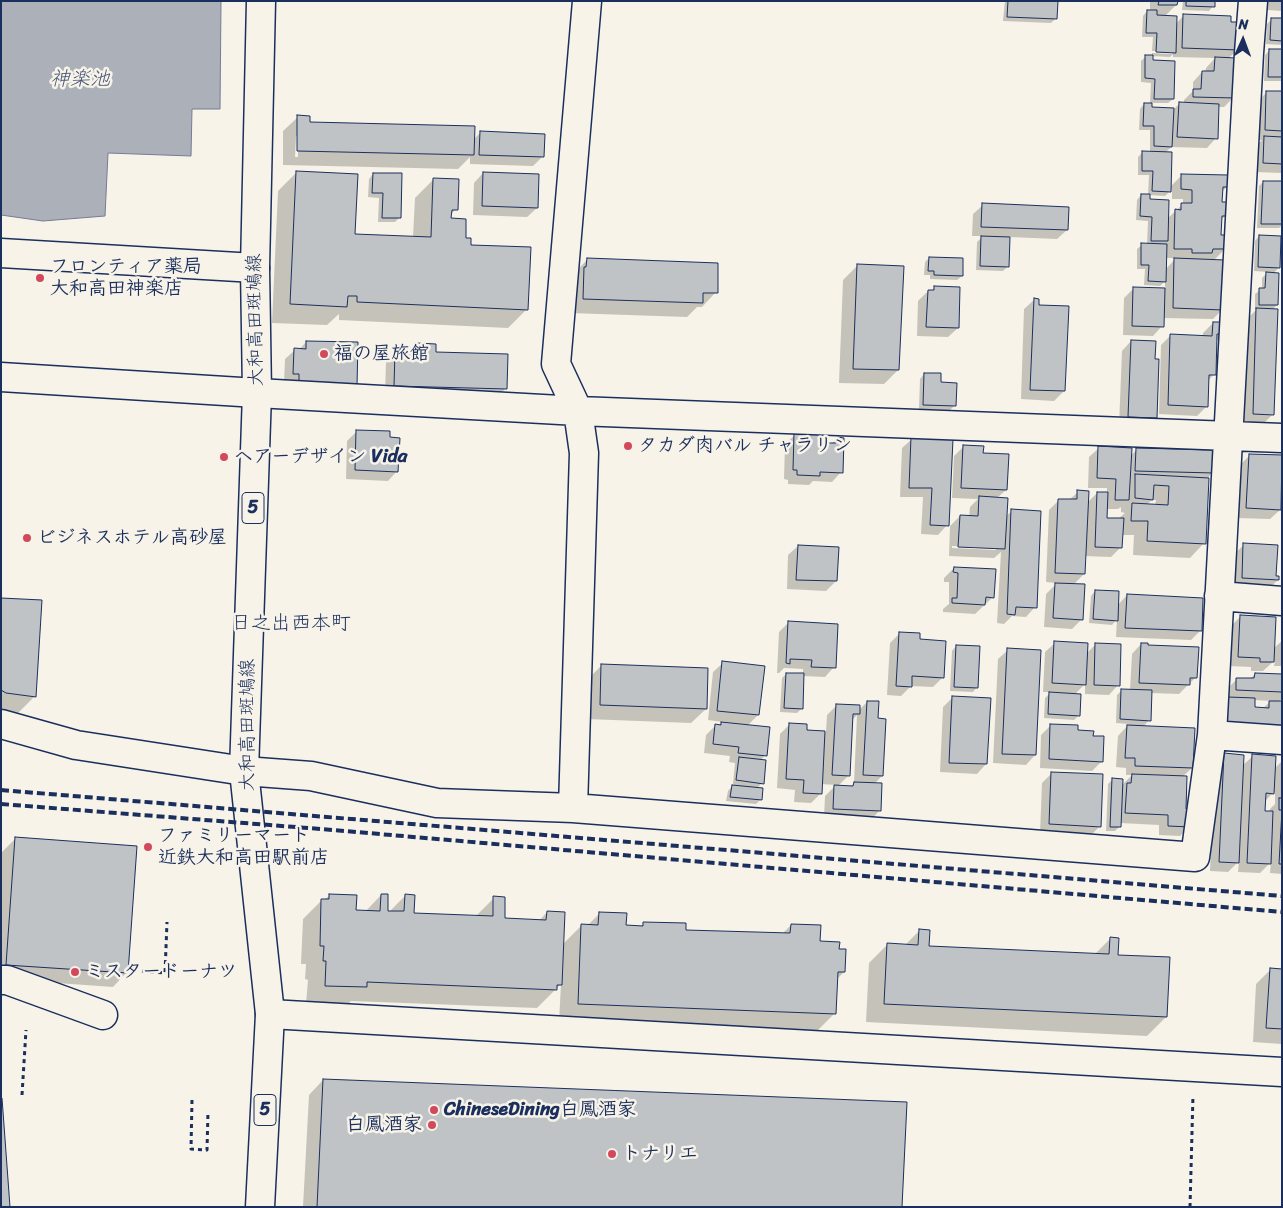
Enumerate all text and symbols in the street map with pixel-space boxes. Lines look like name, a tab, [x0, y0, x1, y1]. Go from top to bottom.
text: N	[1238, 12, 1249, 37]
north arrow	[1218, 15, 1268, 65]
water label: 神楽池	[50, 68, 110, 92]
street label: 大和高田斑鳩線	[243, 253, 269, 387]
place label: フロンティア薬局 大和高田神楽店	[50, 256, 202, 300]
marker: フロンティア薬局 大和高田神楽店	[34, 272, 46, 284]
place label: 福の屋旅館	[334, 343, 429, 365]
marker: 福の屋旅館	[318, 348, 330, 360]
place label: タカダ肉バル チャラリン	[638, 435, 852, 457]
marker: タカダ肉バル チャラリン	[622, 440, 634, 452]
place label: ヘアーデザイン Vida	[234, 446, 407, 468]
marker: ヘアーデザイン Vida	[218, 451, 230, 463]
road number: 5	[242, 492, 264, 524]
place label: ビジネスホテル高砂屋	[37, 527, 227, 549]
marker: ビジネスホテル高砂屋	[21, 532, 33, 544]
district label: 日之出西本町	[231, 612, 351, 636]
street label: 大和高田斑鳩線	[237, 659, 259, 791]
place label: ファミリーマート 近鉄大和高田駅前店	[158, 825, 329, 869]
marker: ファミリーマート 近鉄大和高田駅前店	[142, 841, 154, 853]
place label: ミスタードーナツ	[85, 961, 237, 983]
marker: ミスタードーナツ	[69, 966, 81, 978]
road number: 5	[254, 1094, 276, 1126]
place label: ChineseDining白鳳酒家	[444, 1099, 636, 1121]
marker: ChineseDining白鳳酒家	[428, 1104, 440, 1116]
place label: 白鳳酒家	[346, 1114, 422, 1136]
marker: 白鳳酒家	[426, 1119, 438, 1131]
place label: トナリエ	[622, 1143, 698, 1165]
marker: トナリエ	[606, 1148, 618, 1160]

